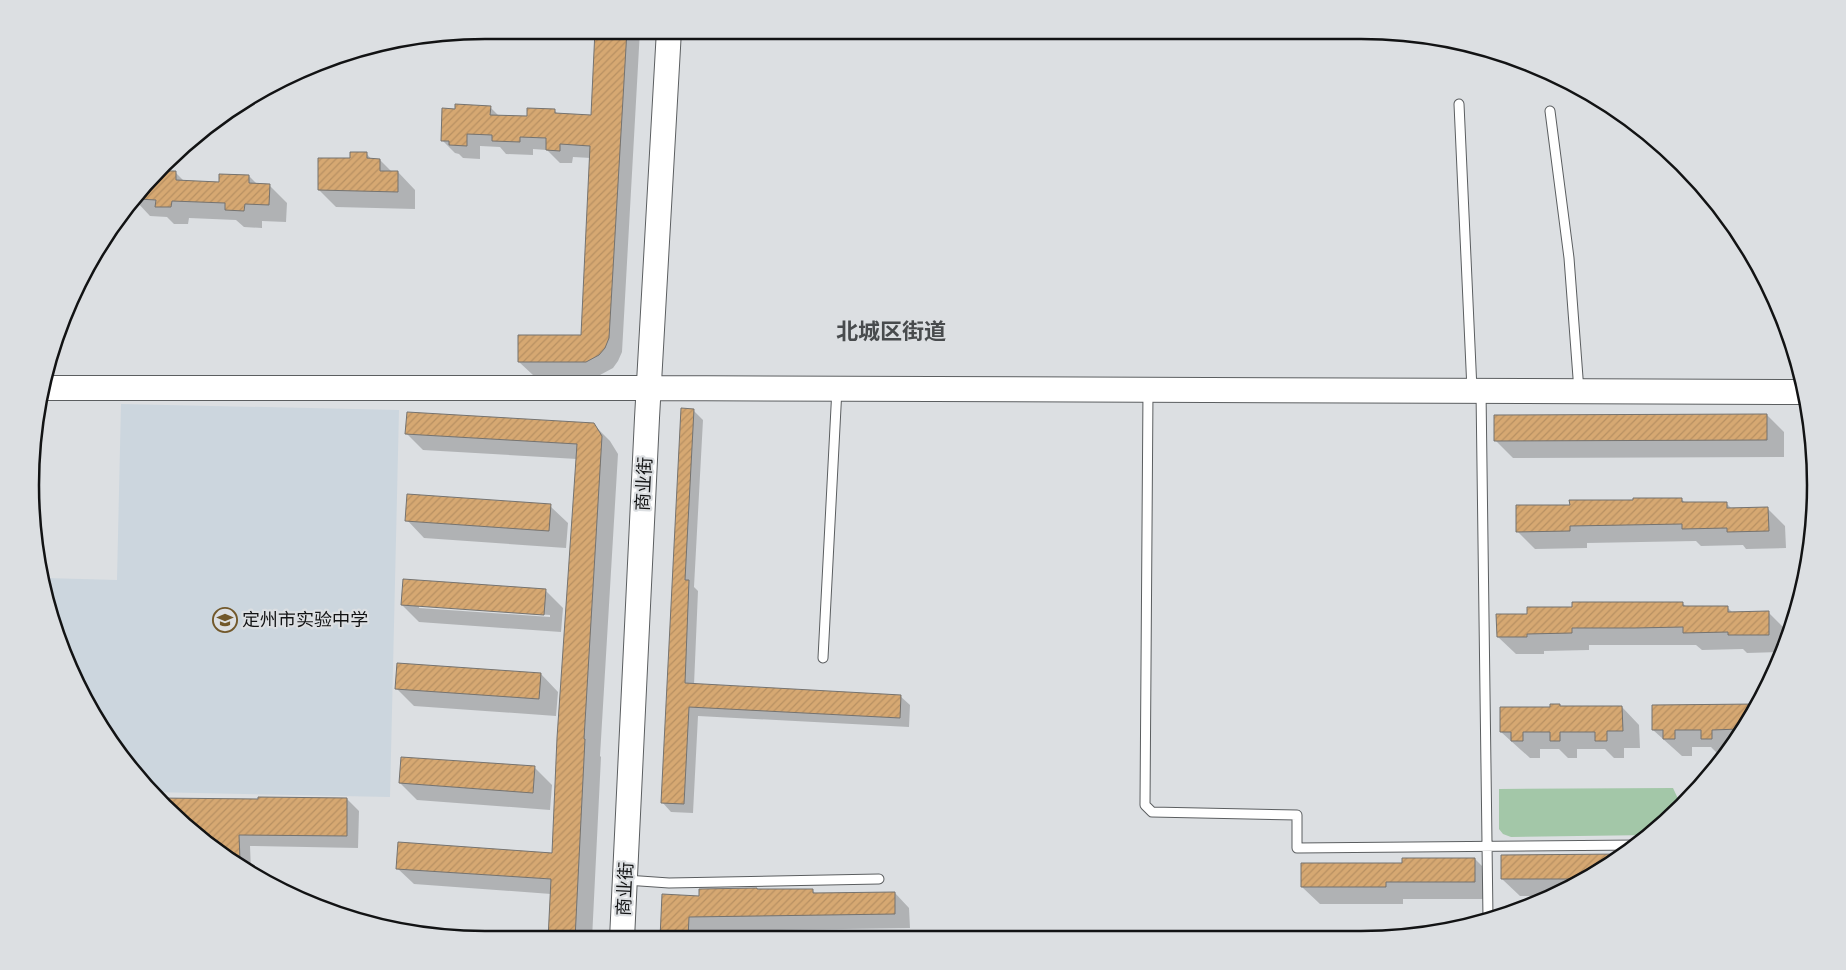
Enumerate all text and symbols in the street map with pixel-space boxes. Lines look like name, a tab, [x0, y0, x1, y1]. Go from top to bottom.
district label: 北城区街道	[836, 319, 946, 344]
street label: 商业街	[633, 457, 655, 511]
school or university icon: 定州市实验中学	[212, 607, 238, 633]
place label: 定州市实验中学	[242, 610, 368, 630]
street label: 商业街	[614, 862, 636, 916]

